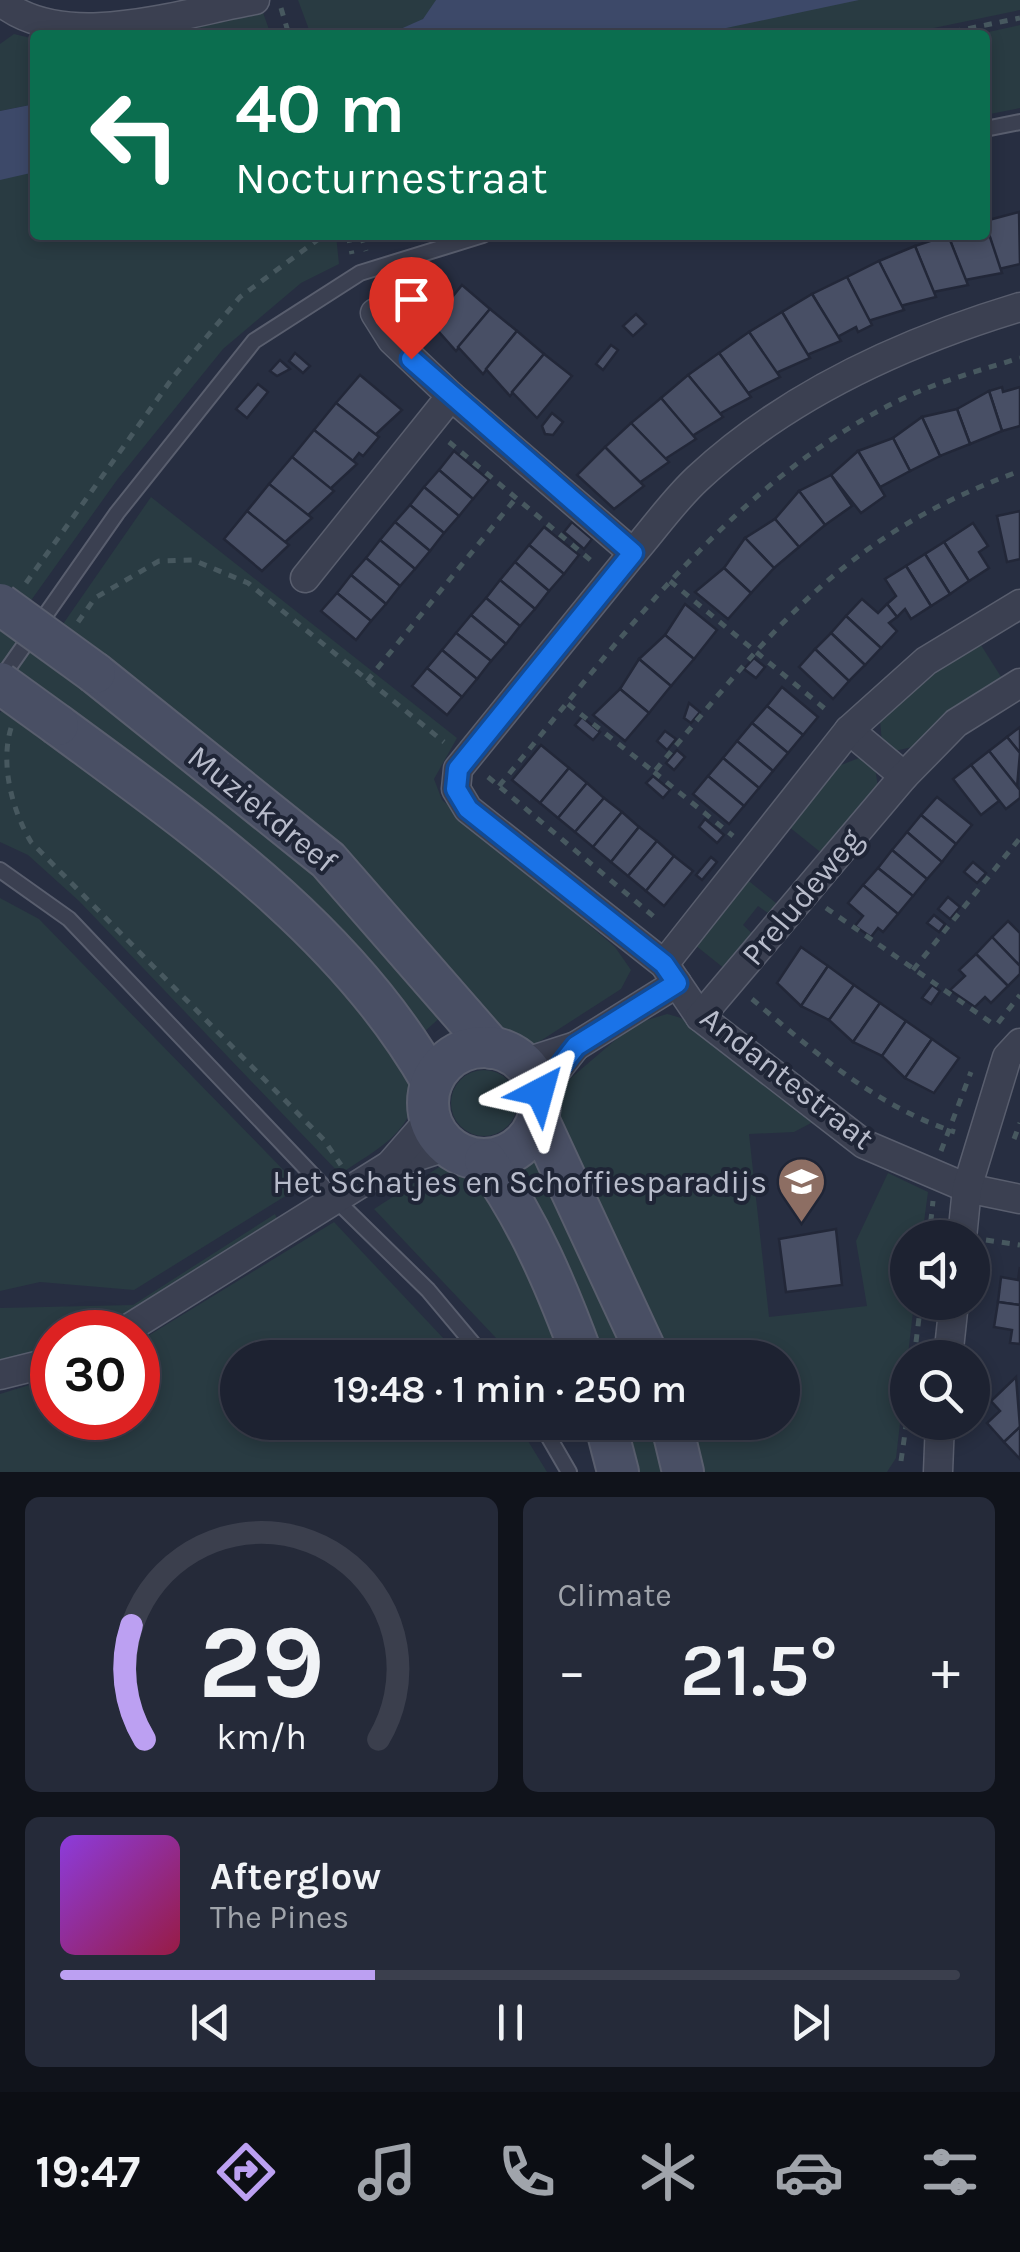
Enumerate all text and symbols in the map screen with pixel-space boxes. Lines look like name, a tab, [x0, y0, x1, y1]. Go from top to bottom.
text: 40 m	[235, 68, 405, 150]
icon: left	[70, 70, 200, 200]
text: Nocturnestraat	[235, 152, 548, 204]
pin	[369, 257, 454, 360]
icon: arrive	[384, 272, 439, 327]
street label: Muziekdreef	[180, 738, 344, 881]
street label: Preludeweg	[734, 821, 870, 973]
street label: Andantestraat	[693, 999, 881, 1157]
position arrow	[488, 1040, 592, 1144]
school or university icon: Het Schatjes en Schoffiesparadijs	[776, 1156, 828, 1224]
place label: Het Schatjes en Schoffiesparadijs	[272, 1164, 767, 1201]
map controls	[890, 1220, 990, 1440]
button: sound	[890, 1220, 990, 1320]
speed limit sign: 30	[30, 1310, 160, 1440]
button: search	[890, 1340, 990, 1440]
text: 19:48 · 1 min · 250 m	[333, 1367, 687, 1412]
text: Climate	[558, 1577, 672, 1614]
text: 29	[198, 1602, 324, 1723]
text: 21.5°	[680, 1626, 838, 1714]
text: −	[558, 1639, 586, 1703]
text: +	[931, 1639, 960, 1703]
text: km/h	[216, 1716, 307, 1758]
text: Afterglow	[210, 1854, 381, 1899]
text: The Pines	[210, 1899, 349, 1936]
icon: previous	[183, 1995, 238, 2050]
icon: pause	[483, 1995, 538, 2050]
icon: next	[783, 1995, 838, 2050]
icon: directions	[211, 2137, 281, 2207]
icon: music	[352, 2137, 422, 2207]
icon: phone	[492, 2137, 562, 2207]
icon: climate	[633, 2137, 703, 2207]
icon: car	[774, 2137, 844, 2207]
icon: filters	[915, 2137, 985, 2207]
text: 19:47	[35, 2146, 140, 2198]

